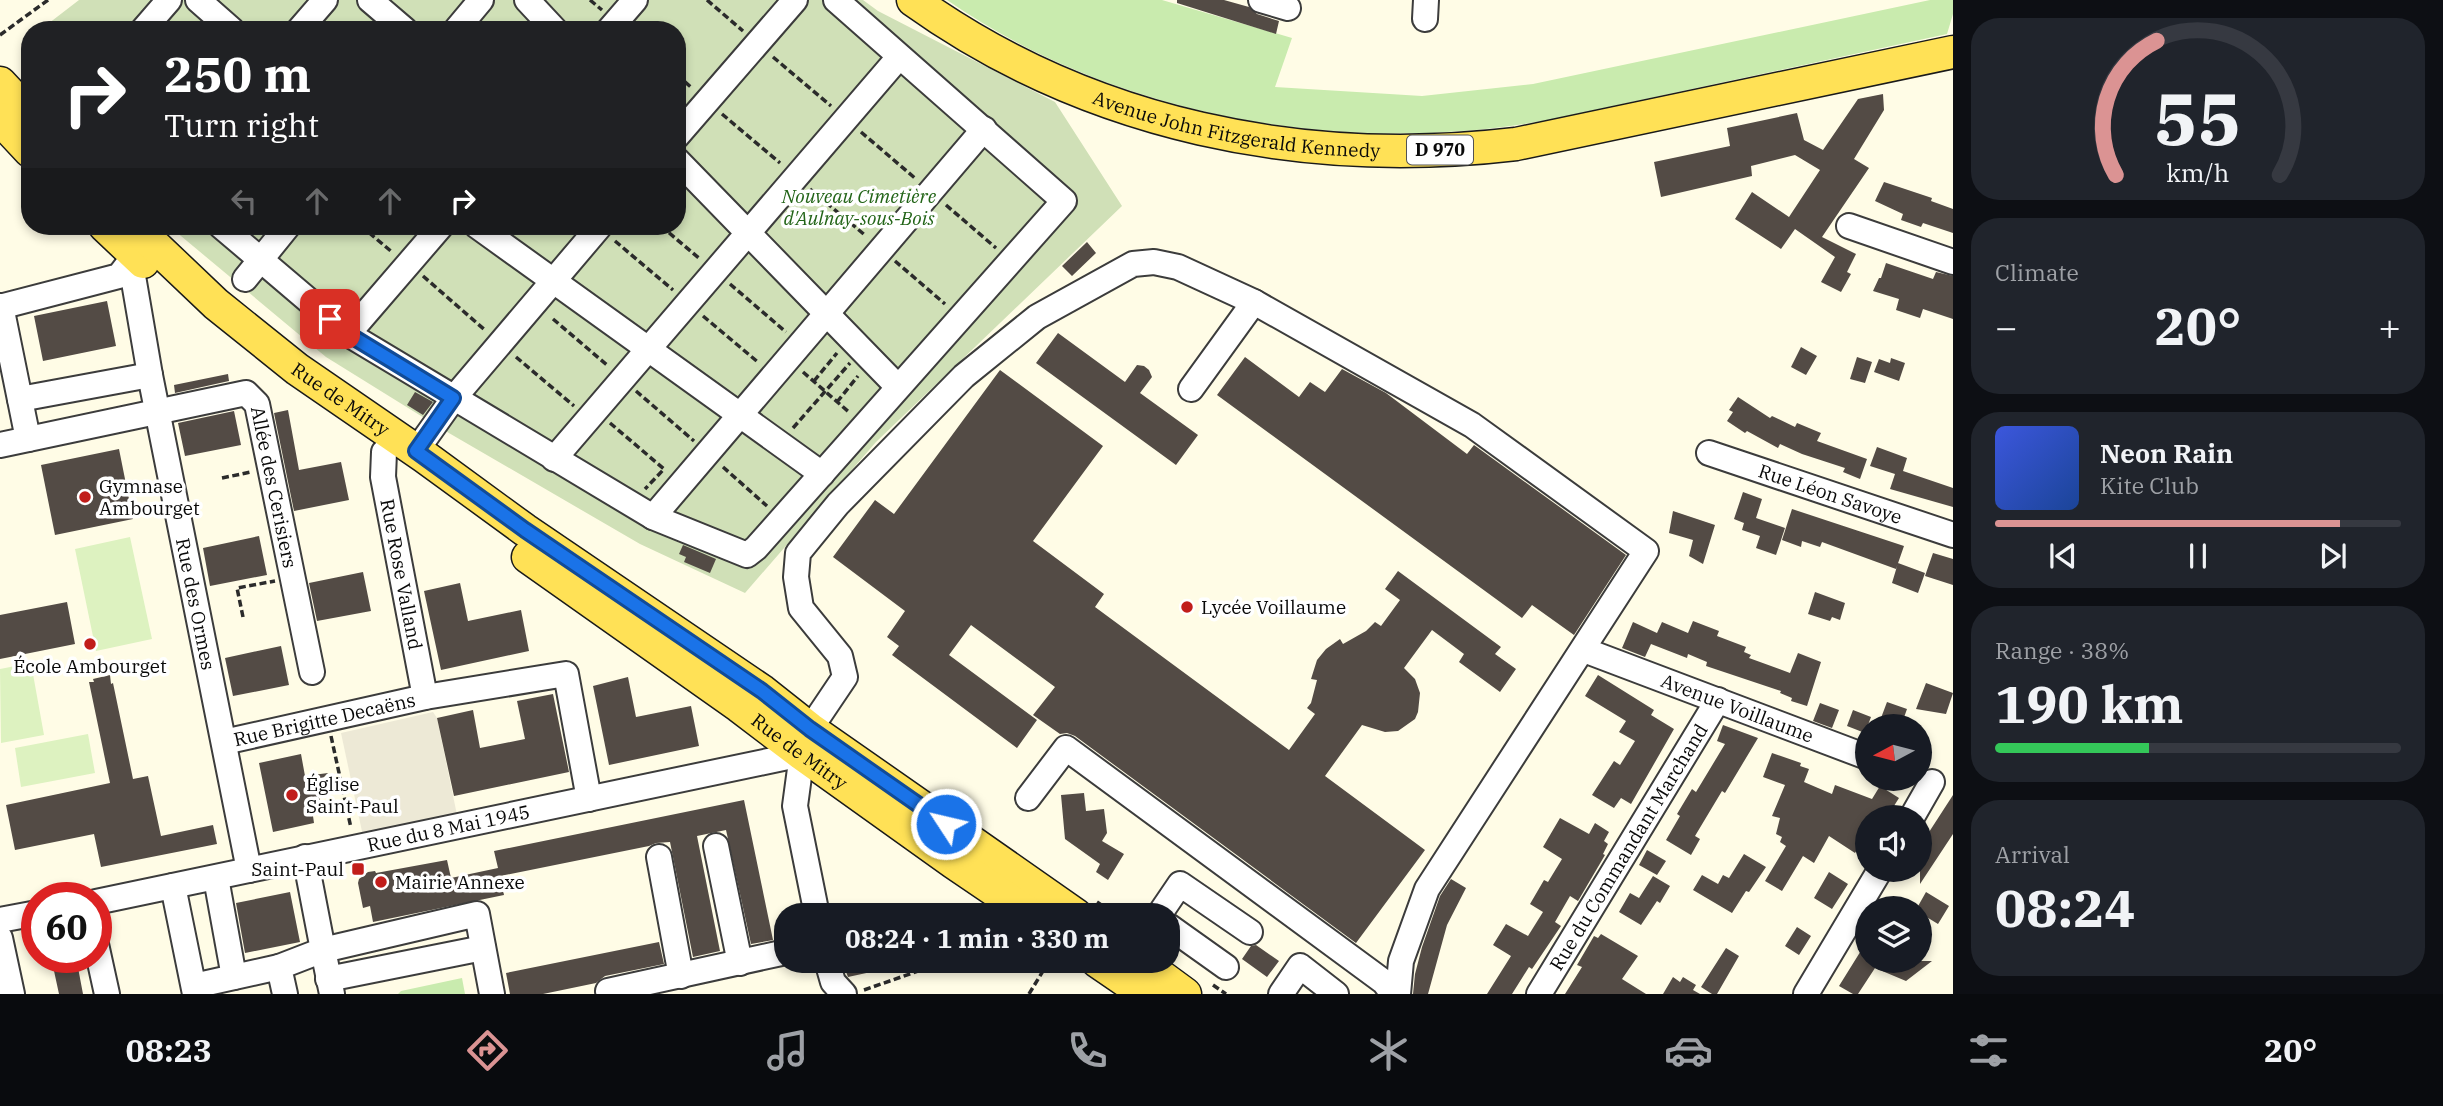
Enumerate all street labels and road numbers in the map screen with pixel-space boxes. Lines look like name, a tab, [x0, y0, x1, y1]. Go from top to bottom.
street label: Avenue John Fitzgerald Kennedy	[1090, 85, 1382, 163]
road number: D 970	[1407, 135, 1473, 164]
street label: Rue de Mitry	[287, 357, 395, 442]
street label: Allée des Cerisiers	[246, 404, 302, 570]
street label: Rue Léon Savoye	[1755, 459, 1905, 529]
street label: Rue Rose Valland	[375, 497, 428, 652]
street label: Rue des Ormes	[171, 536, 221, 672]
street label: Avenue Voillaume	[1658, 668, 1817, 748]
street label: Rue Brigitte Decaëns	[231, 687, 418, 752]
street label: Rue de Mitry	[747, 708, 853, 795]
street label: Rue du Commandant Marchand	[1544, 719, 1713, 975]
street label: Rue du 8 Mai 1945	[365, 799, 532, 857]

